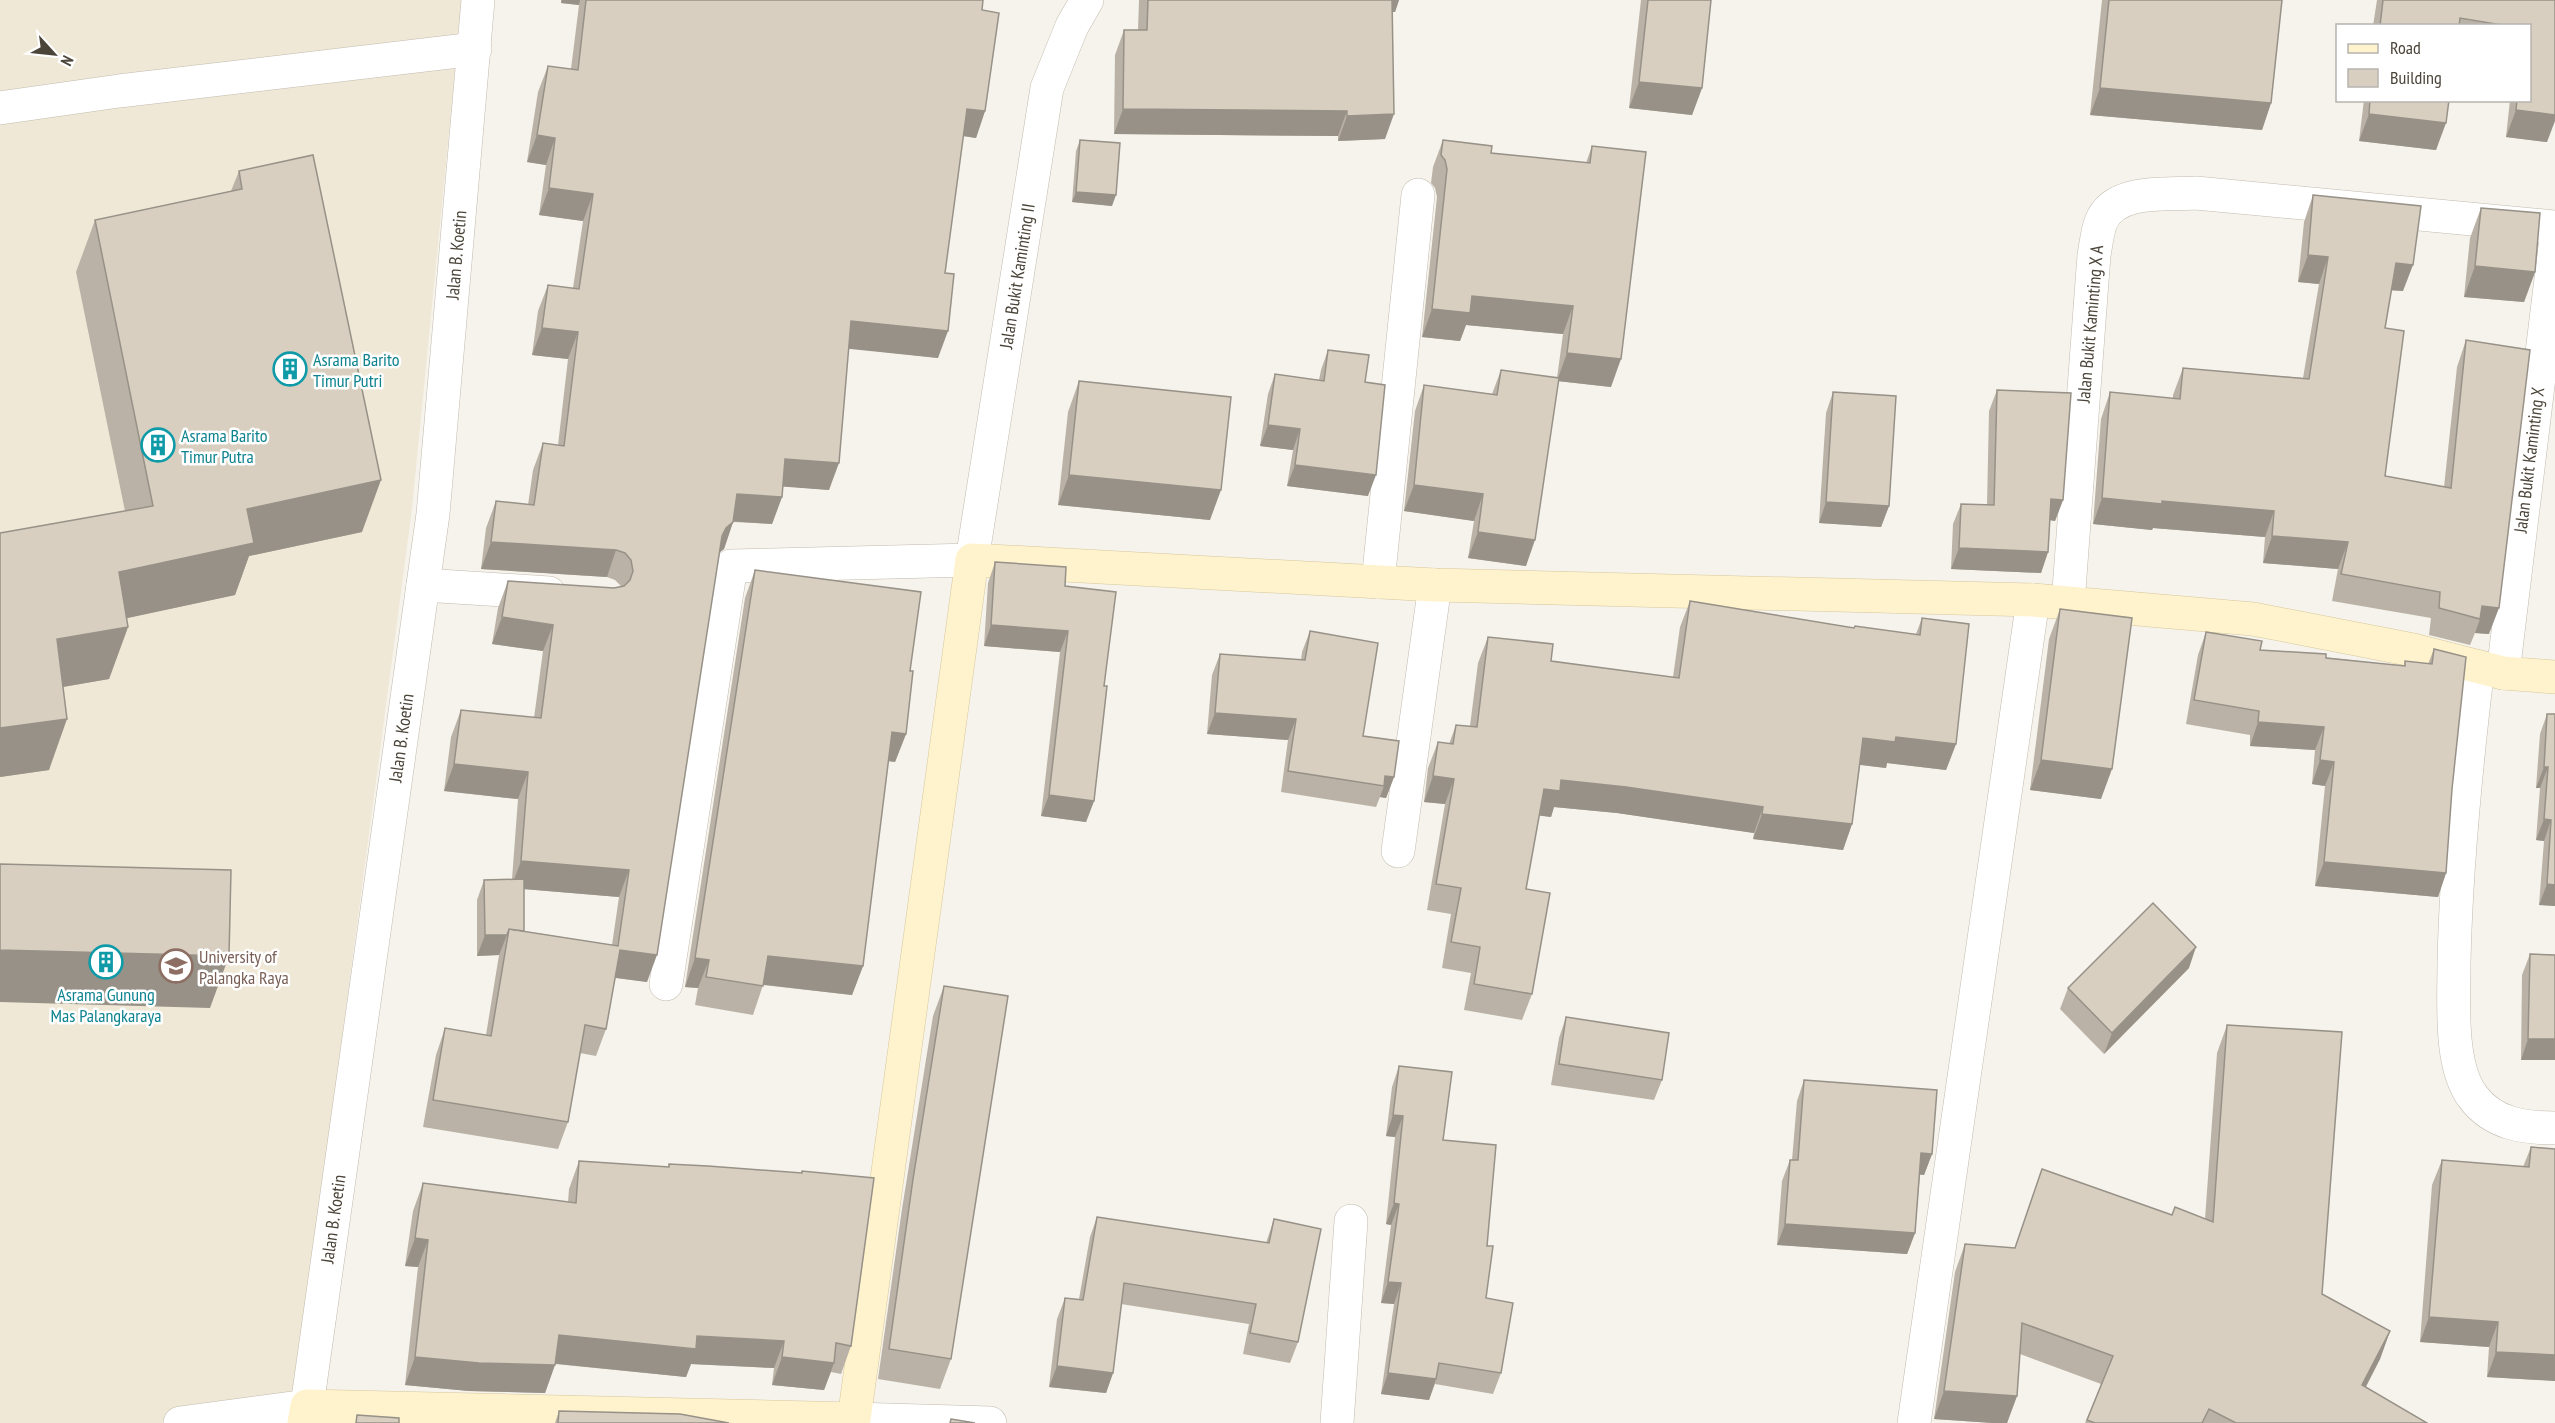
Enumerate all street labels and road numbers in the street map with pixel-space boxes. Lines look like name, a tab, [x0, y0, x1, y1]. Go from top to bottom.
street label: Jalan Bukit Kaminting II	[994, 202, 1040, 351]
street label: Jalan B. Koetin	[441, 210, 471, 301]
street label: Jalan Bukit Kaminting X A	[2072, 244, 2108, 405]
street label: Jalan Bukit Kaminting X	[2509, 386, 2549, 535]
street label: Jalan B. Koetin	[383, 692, 419, 785]
street label: Jalan B. Koetin	[315, 1173, 351, 1266]

